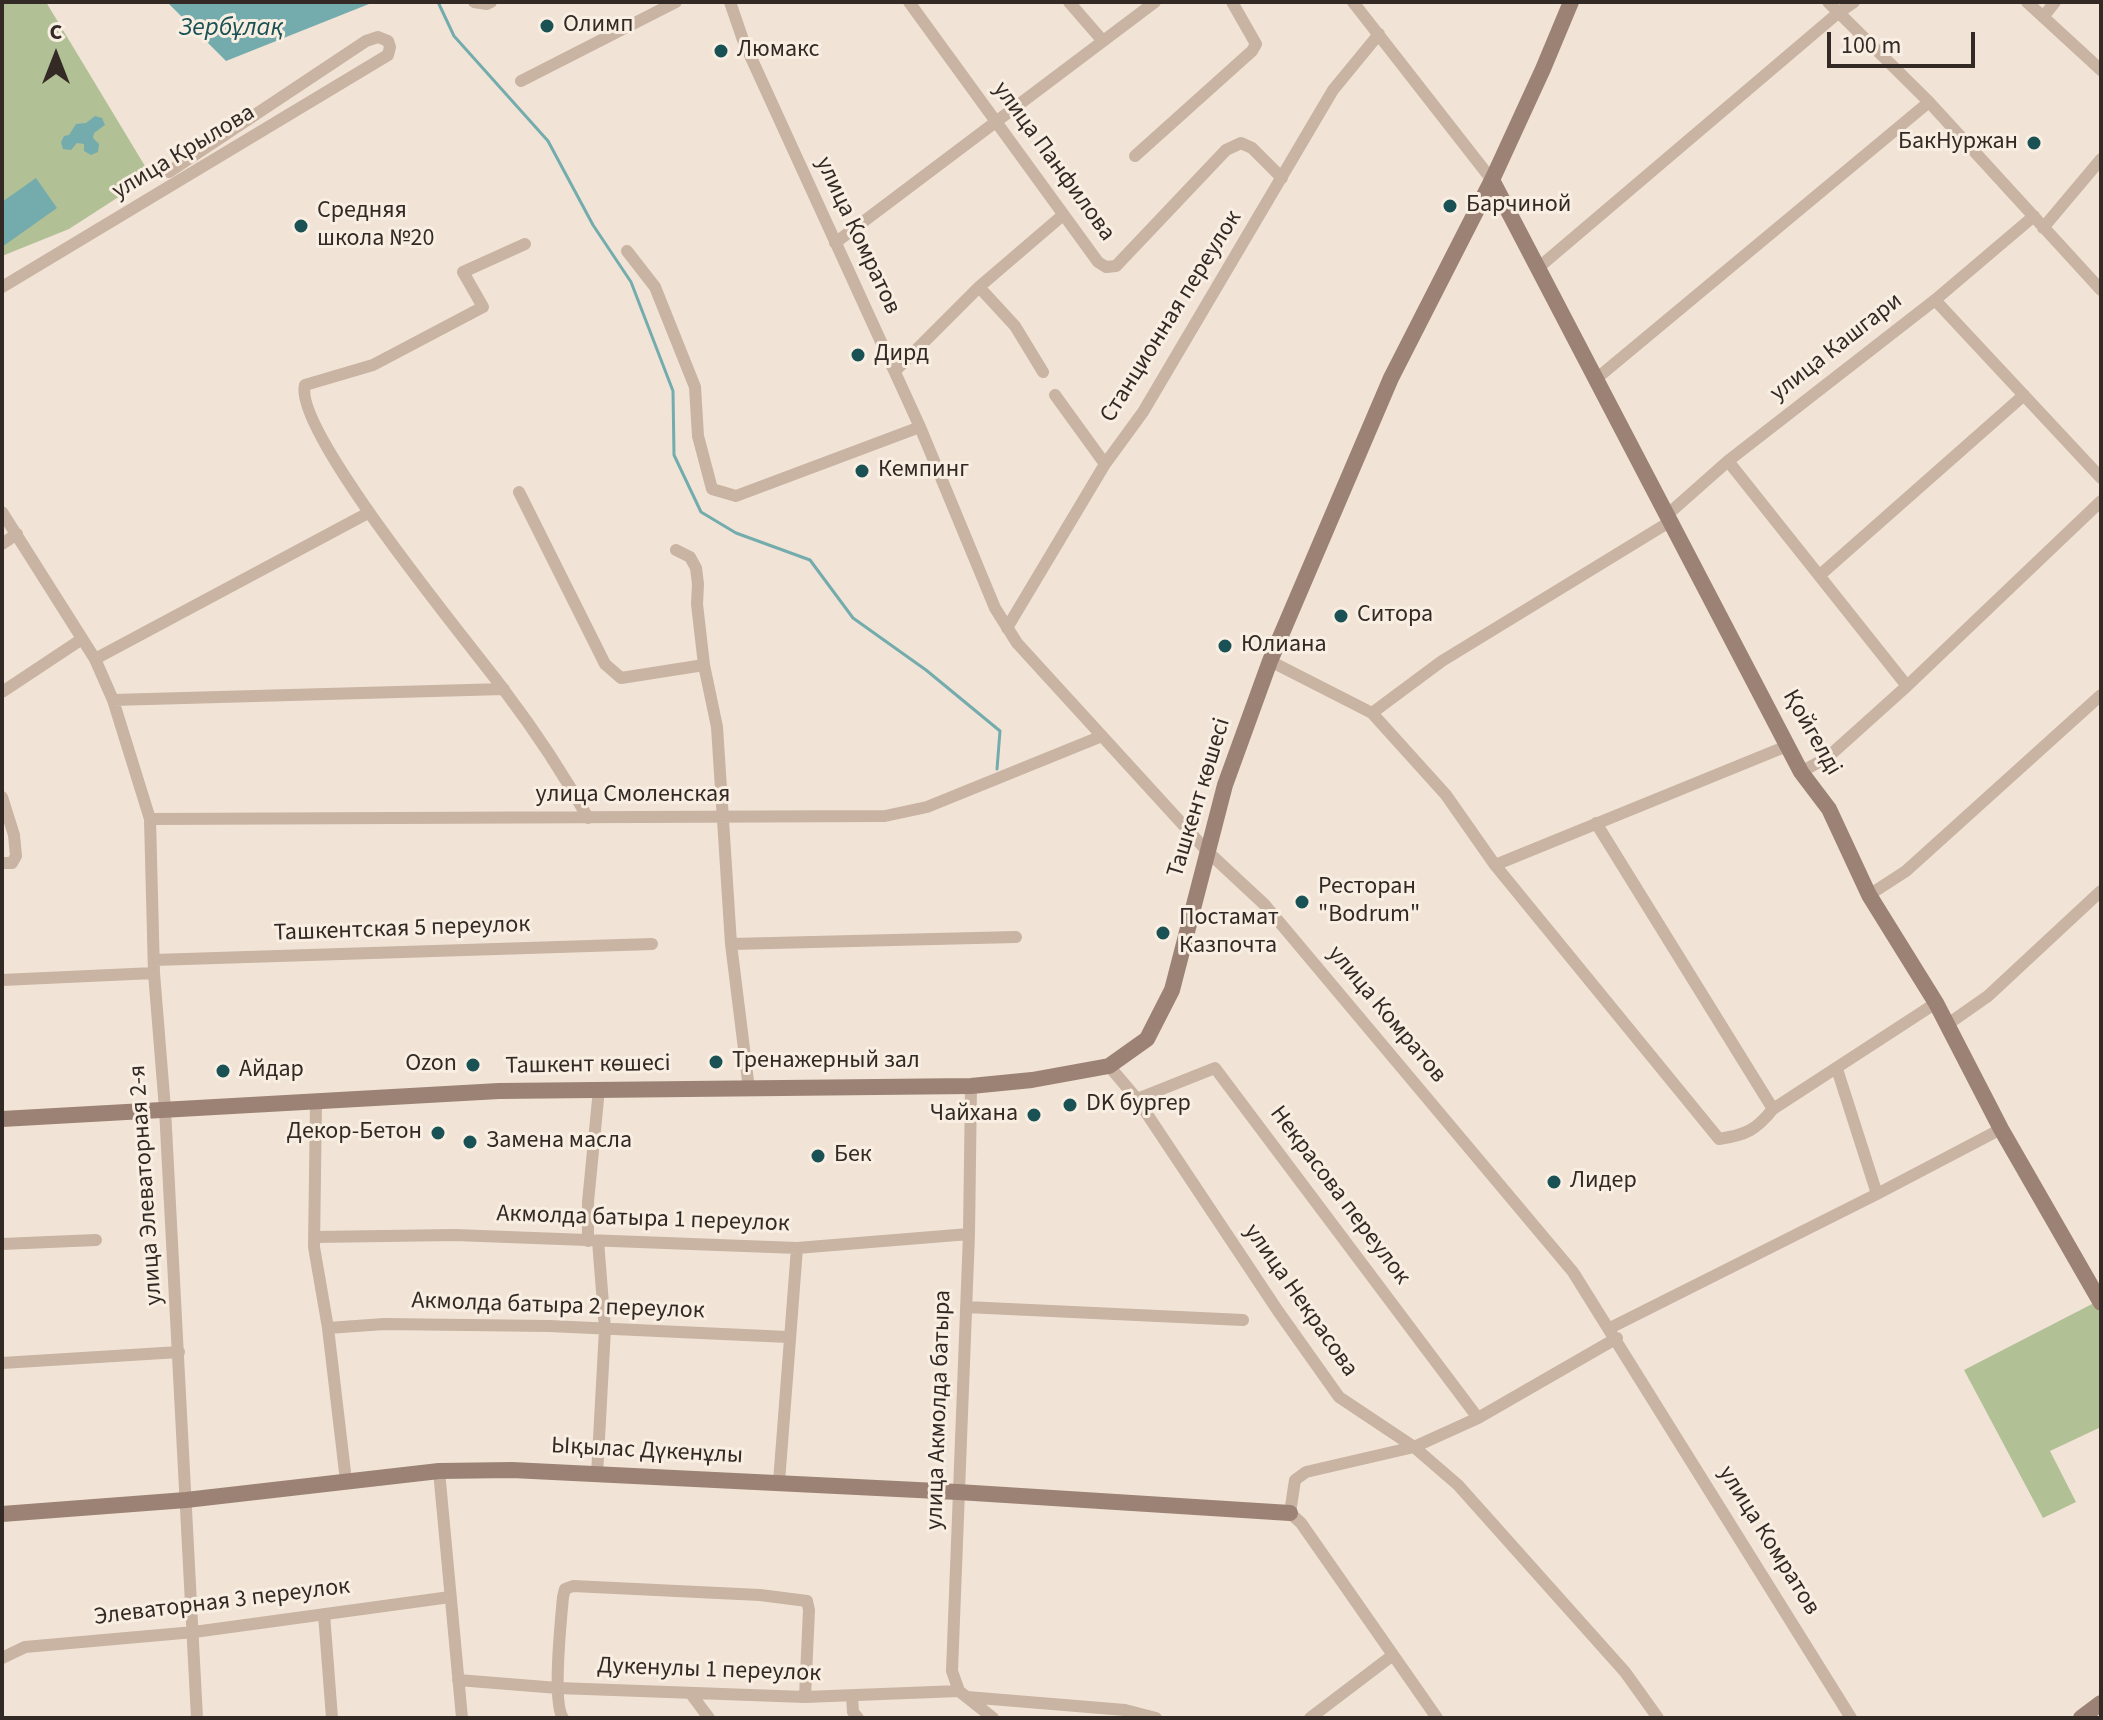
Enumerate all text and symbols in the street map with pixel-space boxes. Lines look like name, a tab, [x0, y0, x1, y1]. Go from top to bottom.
place label: Олимп	[563, 12, 634, 40]
water label: Зербұлақ	[178, 13, 284, 45]
north arrow	[16, 16, 96, 96]
text: С	[50, 16, 62, 48]
scale bar	[1831, 16, 1979, 66]
marker: Олимп	[538, 17, 556, 35]
text: 100 m	[1841, 28, 1901, 63]
place label: Люмакс	[737, 37, 820, 65]
marker: Люмакс	[712, 42, 730, 60]
street label: улица Панфилова	[986, 77, 1120, 247]
street label: улица Крылова	[108, 99, 260, 207]
place label: БакНуржан	[1898, 129, 2018, 157]
marker: БакНуржан	[2025, 134, 2043, 152]
street label: улица Комратов	[808, 153, 906, 319]
place label: Барчиной	[1466, 192, 1571, 220]
marker: Барчиной	[1441, 197, 1459, 215]
place label: Средняя школа №20	[317, 198, 434, 254]
street label: Станционная переулок	[1095, 206, 1249, 428]
marker: Средняя школа №20	[292, 217, 310, 235]
street label: улица Кашгари	[1765, 287, 1909, 409]
place label: Дирд	[874, 341, 929, 369]
marker: Дирд	[849, 346, 867, 364]
place label: Кемпинг	[878, 457, 969, 485]
marker: Кемпинг	[853, 462, 871, 480]
place label: Ситора	[1357, 602, 1433, 630]
marker: Ситора	[1332, 607, 1350, 625]
place label: Юлиана	[1241, 632, 1327, 660]
marker: Юлиана	[1216, 637, 1234, 655]
street label: Қойгелді	[1775, 685, 1847, 781]
street label: Ташкент көшесі	[1162, 715, 1238, 881]
street label: улица Смоленская	[536, 782, 730, 810]
place label: Ресторан "Bodrum"	[1318, 874, 1420, 930]
marker: Ресторан "Bodrum"	[1293, 893, 1311, 911]
place label: Постамат Казпочта	[1179, 905, 1279, 961]
street label: Ташкентская 5 переулок	[273, 911, 531, 949]
marker: Постамат Казпочта	[1154, 924, 1172, 942]
street label: улица Комратов	[1320, 941, 1452, 1089]
place label: Тренажерный зал	[732, 1048, 920, 1076]
street label: Ташкент көшесі	[505, 1050, 671, 1082]
place label: Ozon	[405, 1051, 457, 1079]
marker: Тренажерный зал	[707, 1053, 725, 1071]
marker: Ozon	[464, 1056, 482, 1074]
place label: Айдар	[239, 1057, 304, 1085]
marker: Айдар	[214, 1062, 232, 1080]
street label: улица Элеваторная 2-я	[124, 1064, 170, 1306]
place label: DK бургер	[1086, 1091, 1191, 1119]
marker: DK бургер	[1061, 1096, 1079, 1114]
place label: Чайхана	[930, 1101, 1018, 1129]
street label: Некрасова переулок	[1262, 1101, 1416, 1291]
marker: Чайхана	[1025, 1106, 1043, 1124]
place label: Декор-Бетон	[286, 1119, 422, 1147]
marker: Декор-Бетон	[429, 1124, 447, 1142]
place label: Замена масла	[486, 1128, 632, 1156]
marker: Замена масла	[461, 1133, 479, 1151]
place label: Бек	[834, 1142, 872, 1170]
marker: Бек	[809, 1147, 827, 1165]
place label: Лидер	[1570, 1168, 1637, 1196]
marker: Лидер	[1545, 1173, 1563, 1191]
street label: Акмолда батыра 1 переулок	[496, 1200, 790, 1240]
street label: улица Некрасова	[1237, 1219, 1363, 1383]
street label: Акмолда батыра 2 переулок	[411, 1287, 705, 1327]
street label: улица Акмолда батыра	[921, 1289, 959, 1531]
street label: Ықылас Дүкенұлы	[550, 1433, 744, 1471]
street label: улица Комратов	[1711, 1461, 1825, 1621]
street label: Элеваторная 3 переулок	[92, 1573, 352, 1633]
street label: Дукенулы 1 переулок	[596, 1653, 822, 1689]

